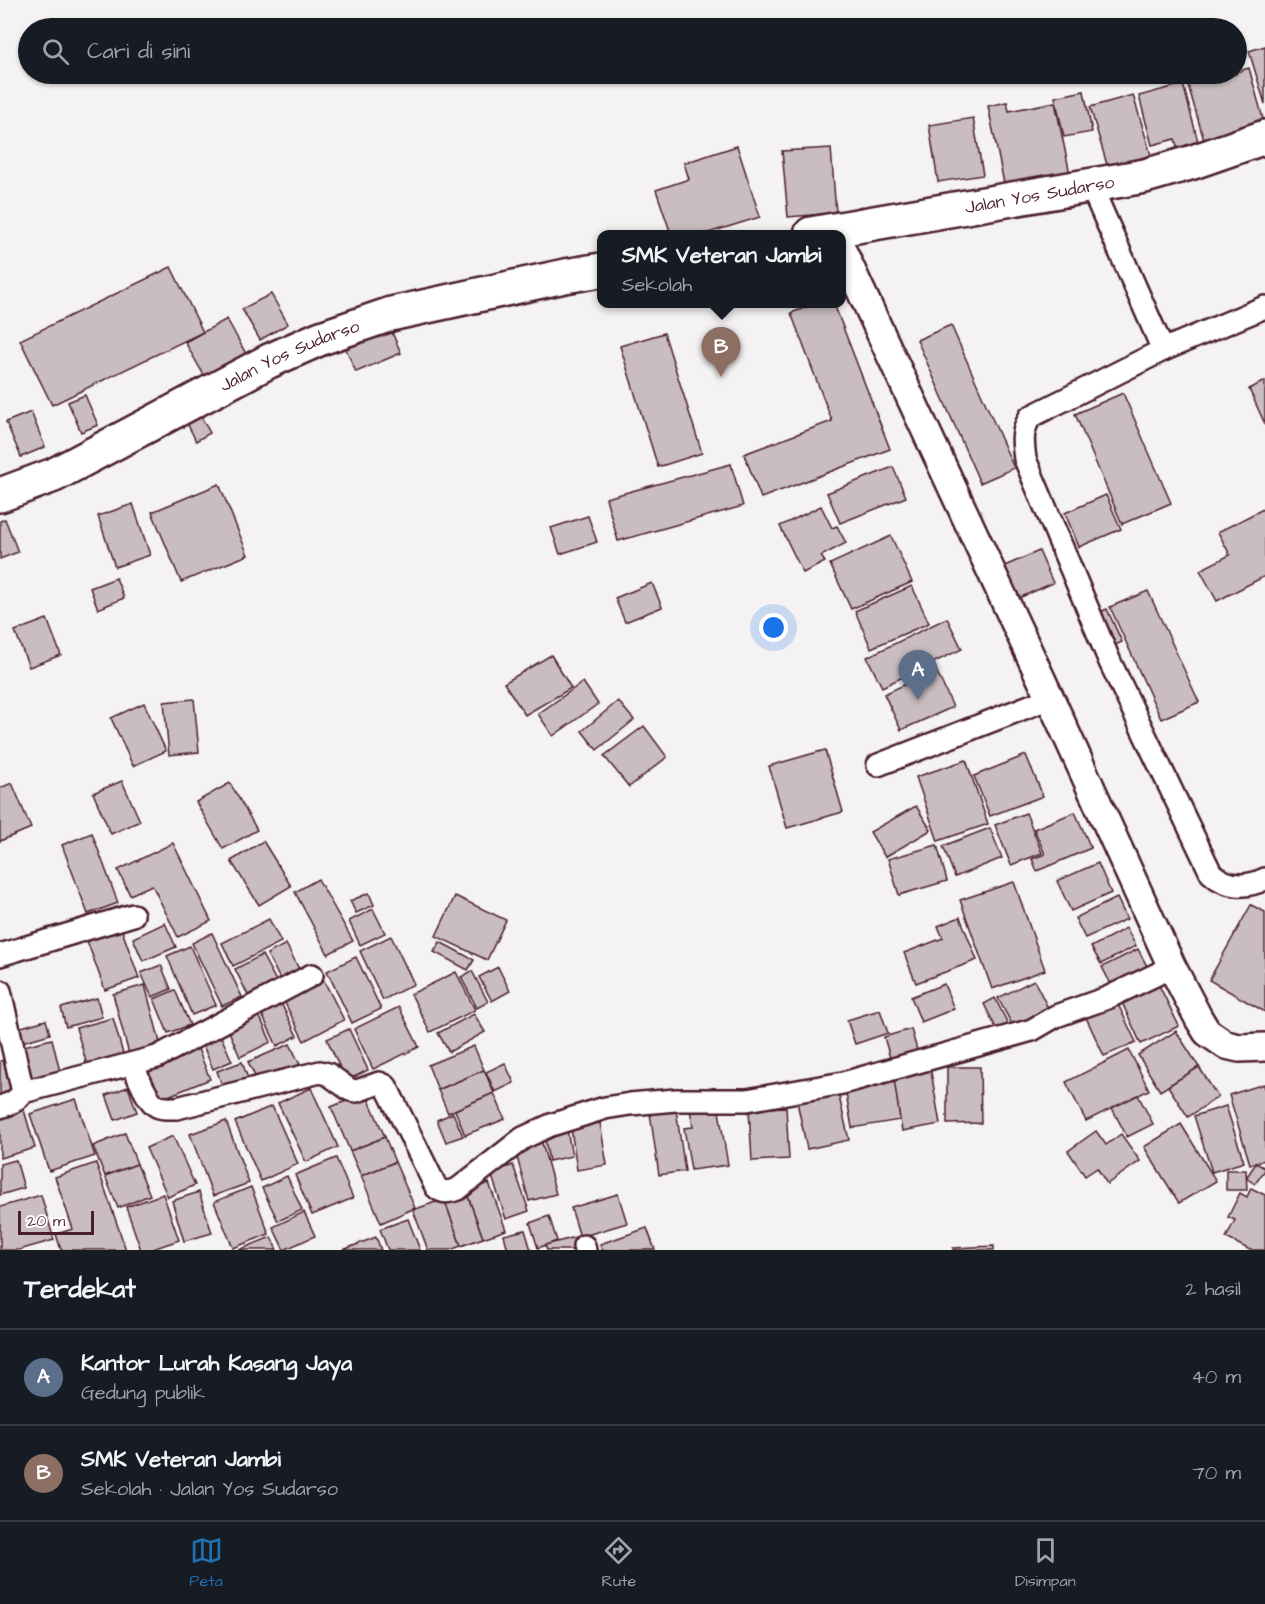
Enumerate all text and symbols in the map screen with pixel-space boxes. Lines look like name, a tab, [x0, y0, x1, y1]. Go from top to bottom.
search box	[18, 18, 1247, 84]
icon: search	[39, 35, 72, 68]
text: Cari di sini	[87, 36, 190, 67]
street label: Jalan Yos Sudarso	[963, 169, 1116, 220]
popup	[597, 230, 846, 308]
text: SMK Veteran Jambi	[622, 240, 821, 271]
text: Sekolah	[622, 271, 692, 299]
street label: Jalan Yos Sudarso	[215, 313, 363, 398]
pin: B	[702, 328, 740, 377]
your location	[759, 613, 788, 642]
pin: A	[898, 650, 938, 700]
scale bar	[18, 1208, 94, 1236]
text: 20 m	[27, 1210, 65, 1232]
text: Terdekat	[24, 1271, 136, 1307]
text: 2 hasil	[1185, 1275, 1241, 1303]
text: Kantor Lurah Kasang Jaya	[81, 1348, 352, 1379]
text: A	[37, 1363, 50, 1391]
text: 40 m	[1191, 1363, 1241, 1391]
text: Gedung publik	[81, 1379, 205, 1407]
text: SMK Veteran Jambi	[81, 1444, 281, 1475]
text: B	[36, 1459, 51, 1487]
text: 70 m	[1193, 1459, 1241, 1487]
text: Sekolah · Jalan Yos Sudarso	[81, 1475, 338, 1503]
tab: Peta	[189, 1534, 223, 1592]
tab: Rute	[602, 1534, 636, 1592]
tab: Disimpan	[1015, 1534, 1076, 1592]

